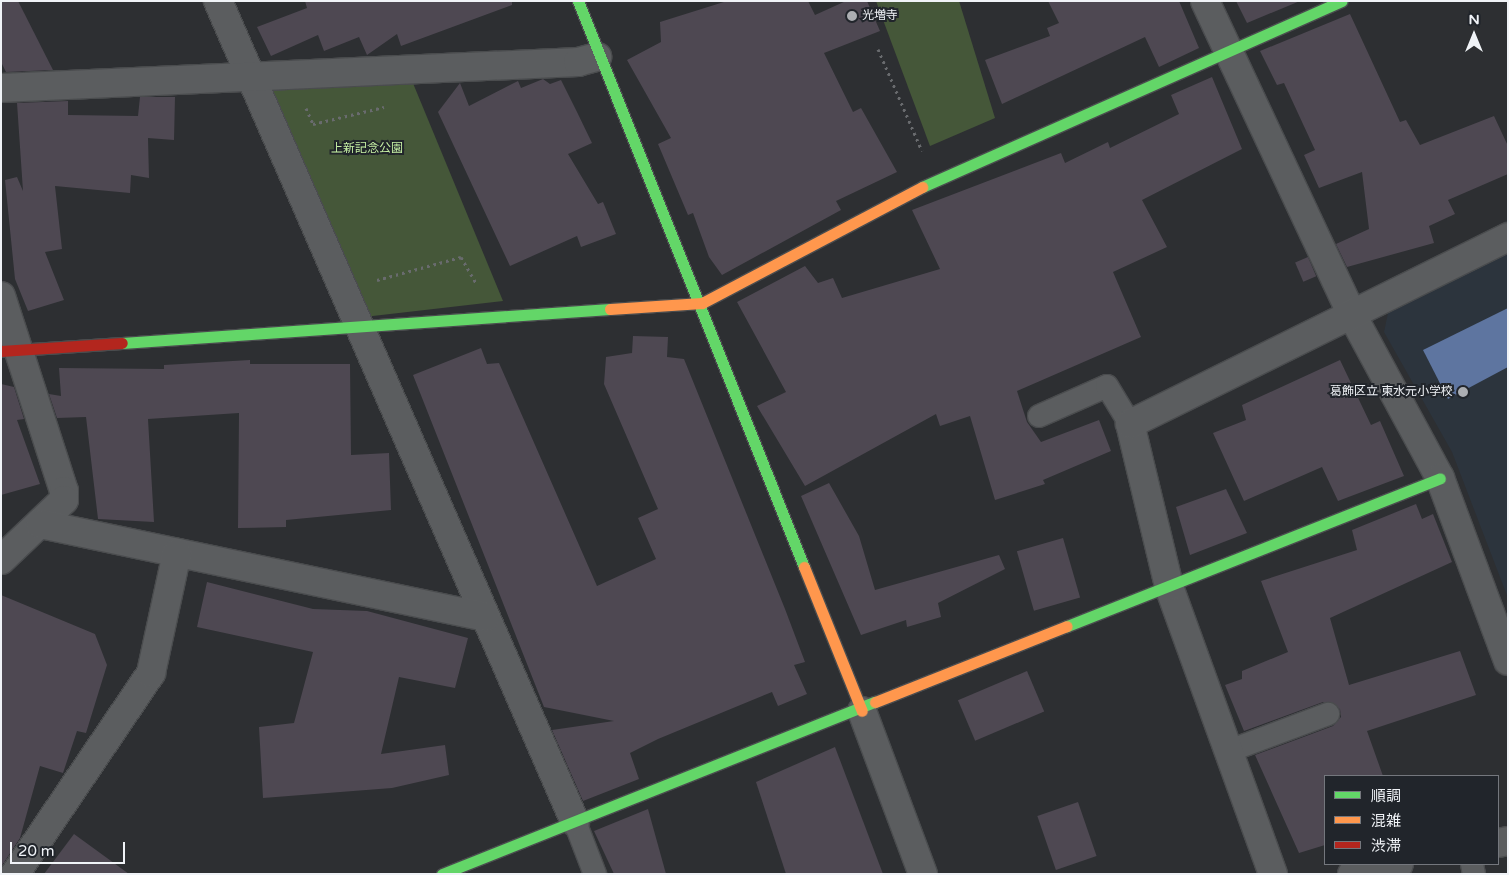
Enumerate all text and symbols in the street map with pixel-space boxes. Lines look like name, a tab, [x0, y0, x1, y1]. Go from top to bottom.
place label: 光増寺	[862, 9, 898, 23]
marker: 光増寺	[846, 10, 858, 22]
north arrow	[1449, 10, 1499, 60]
text: N	[1468, 11, 1480, 28]
park label: 上新記念公園	[331, 142, 403, 156]
place label: 葛飾区立 東水元小学校	[1330, 385, 1453, 399]
marker: 葛飾区立 東水元小学校	[1457, 386, 1469, 398]
legend	[1324, 775, 1499, 865]
text: 順調	[1371, 787, 1401, 805]
text: 混雑	[1371, 812, 1401, 830]
scale bar	[12, 832, 128, 864]
text: 渋滞	[1371, 837, 1401, 855]
text: 20 m	[18, 842, 55, 860]

